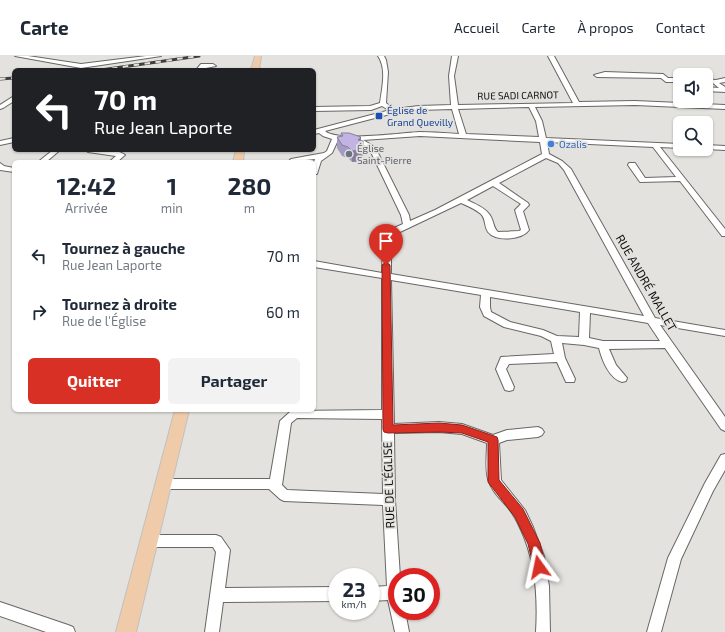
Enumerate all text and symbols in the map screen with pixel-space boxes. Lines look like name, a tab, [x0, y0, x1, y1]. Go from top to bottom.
text: Carte	[20, 16, 69, 39]
text: Accueil	[454, 19, 499, 36]
text: Carte	[521, 19, 556, 36]
text: À propos	[578, 19, 634, 36]
text: Contact	[656, 19, 705, 36]
map controls	[673, 68, 713, 156]
button: sound	[673, 68, 713, 108]
text: 70 m	[94, 82, 157, 116]
icon: left	[28, 84, 80, 136]
street label: RUE SADI CARNOT	[477, 88, 559, 102]
place label: Église de Grand Quevilly	[387, 104, 454, 128]
marker: Église de Grand Quevilly	[374, 111, 384, 121]
text: Rue Jean Laporte	[94, 116, 232, 138]
button: search	[673, 116, 713, 156]
place label: Ozalis	[559, 138, 587, 150]
marker: Ozalis	[546, 139, 556, 149]
place label: Église Saint-Pierre	[357, 142, 412, 166]
marker: Église Saint-Pierre	[344, 149, 354, 159]
text: 12:42	[57, 171, 116, 200]
text: 1	[167, 171, 177, 200]
text: 280	[227, 171, 271, 200]
text: Arrivée	[65, 200, 108, 216]
text: min	[161, 200, 183, 216]
text: m	[244, 200, 255, 216]
pin	[369, 224, 403, 265]
icon: arrive	[375, 230, 397, 252]
street label: RUE ANDRÉ MALLET	[613, 232, 680, 333]
text: Tournez à gauche	[62, 239, 185, 257]
icon: left	[28, 245, 50, 267]
text: 70 m	[267, 247, 300, 265]
text: Rue Jean Laporte	[62, 257, 162, 273]
text: Tournez à droite	[62, 295, 177, 313]
icon: right	[28, 301, 50, 323]
text: 60 m	[266, 303, 300, 321]
text: Rue de l'Église	[62, 313, 146, 329]
button: Quitter	[28, 358, 160, 404]
button: Partager	[168, 358, 300, 404]
street label: RUE DE L'ÉGLISE	[379, 441, 397, 529]
position arrow	[518, 546, 560, 588]
speed limit sign: 30	[388, 568, 440, 620]
text: 23	[343, 577, 365, 601]
text: km/h	[342, 598, 366, 610]

